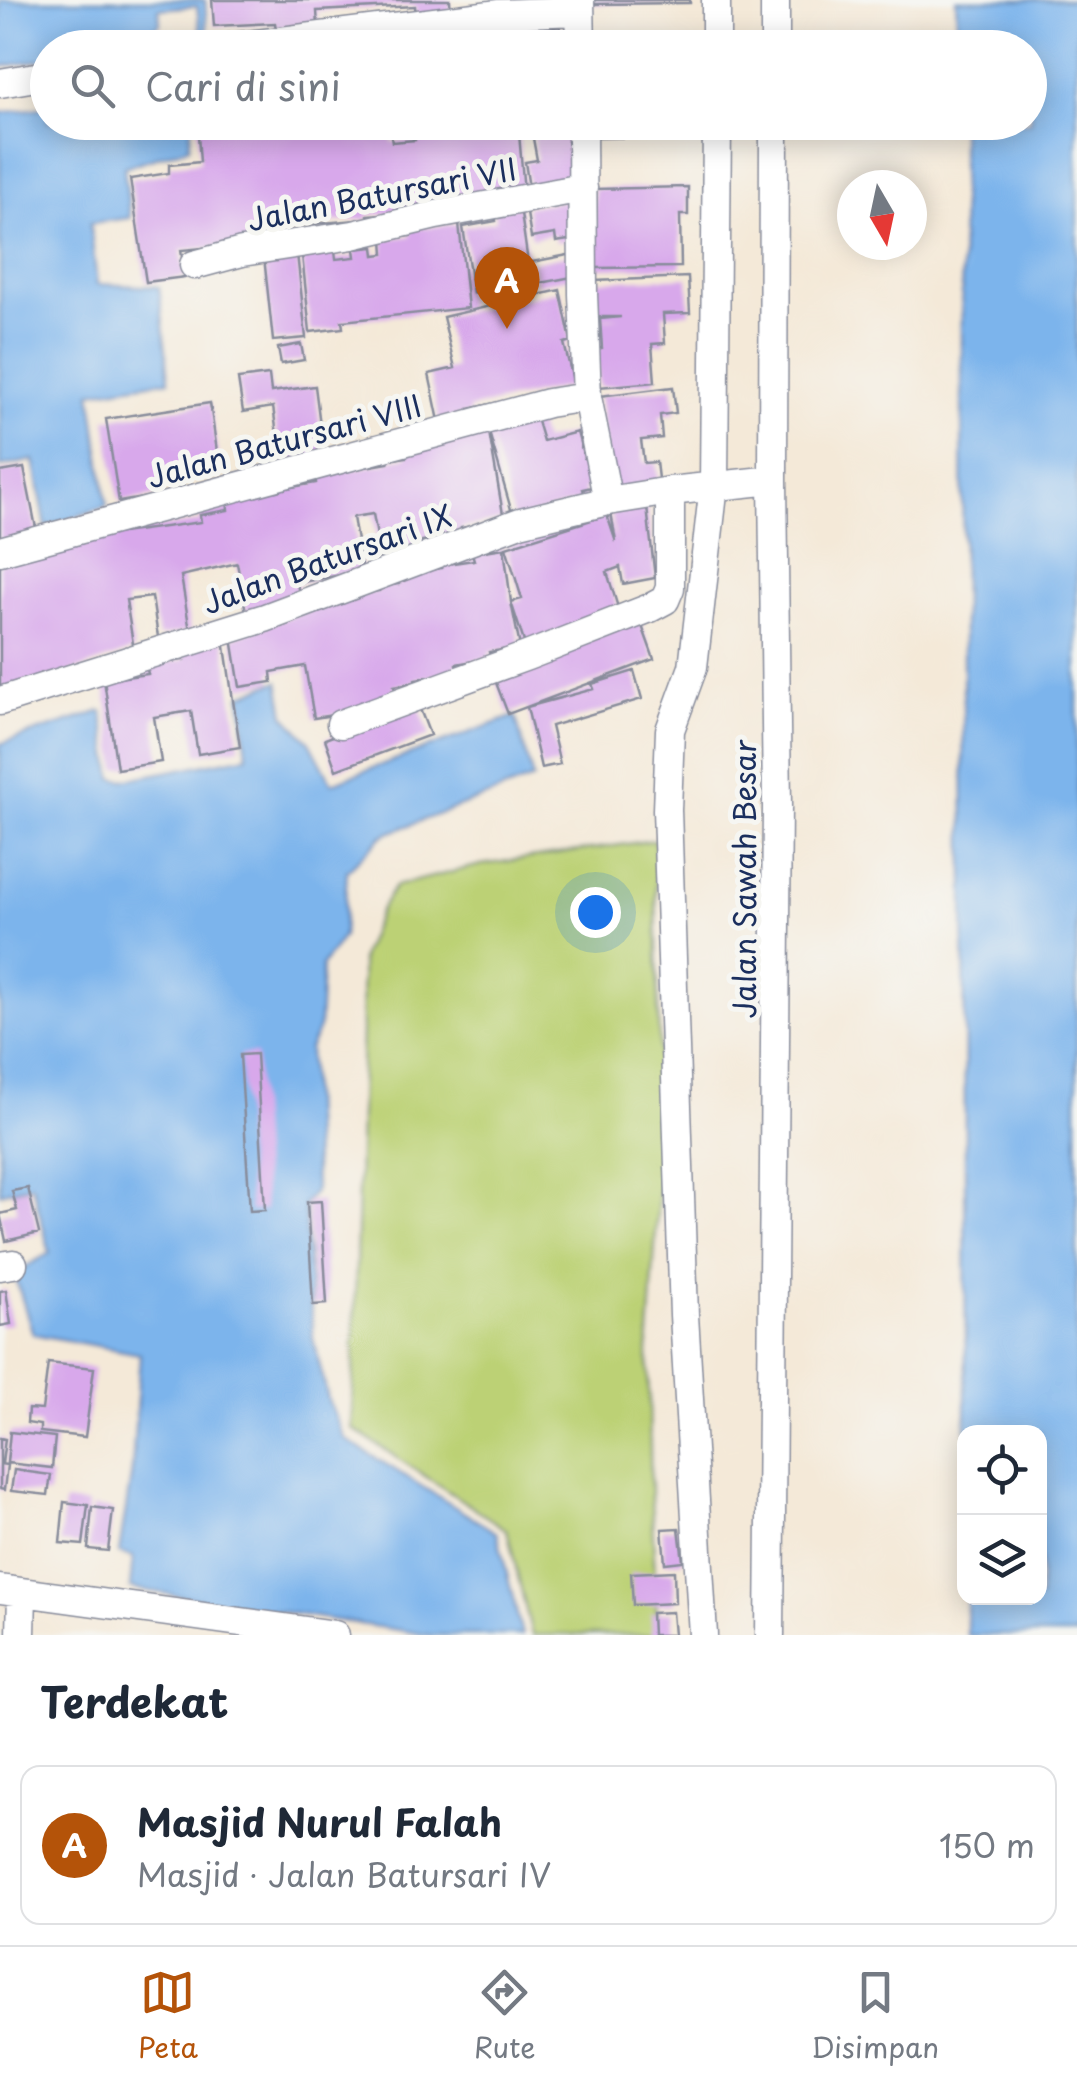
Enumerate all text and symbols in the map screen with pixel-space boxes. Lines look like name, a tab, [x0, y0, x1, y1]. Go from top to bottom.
search box	[30, 30, 1047, 140]
text: Cari di sini	[145, 57, 341, 114]
icon: search	[65, 58, 120, 113]
street label: Jalan Batursari VII	[243, 145, 521, 241]
north arrow	[837, 170, 927, 260]
pin: A	[474, 246, 540, 329]
street label: Jalan Batursari VIII	[142, 382, 426, 498]
street label: Jalan Batursari IX	[196, 492, 458, 624]
street label: Jalan Sawah Besar	[721, 739, 766, 1019]
your location	[570, 887, 621, 938]
map controls	[957, 1425, 1047, 1605]
button: locate	[957, 1425, 1047, 1515]
button: layers	[957, 1515, 1047, 1605]
text: Terdekat	[40, 1669, 228, 1732]
text: Masjid Nurul Falah	[137, 1793, 502, 1850]
text: A	[62, 1821, 87, 1869]
text: 150 m	[939, 1821, 1035, 1869]
text: Masjid · Jalan Batursari IV	[137, 1850, 551, 1898]
tab: Peta	[138, 1965, 198, 2068]
tab: Rute	[474, 1965, 536, 2068]
tab: Disimpan	[811, 1965, 939, 2068]

